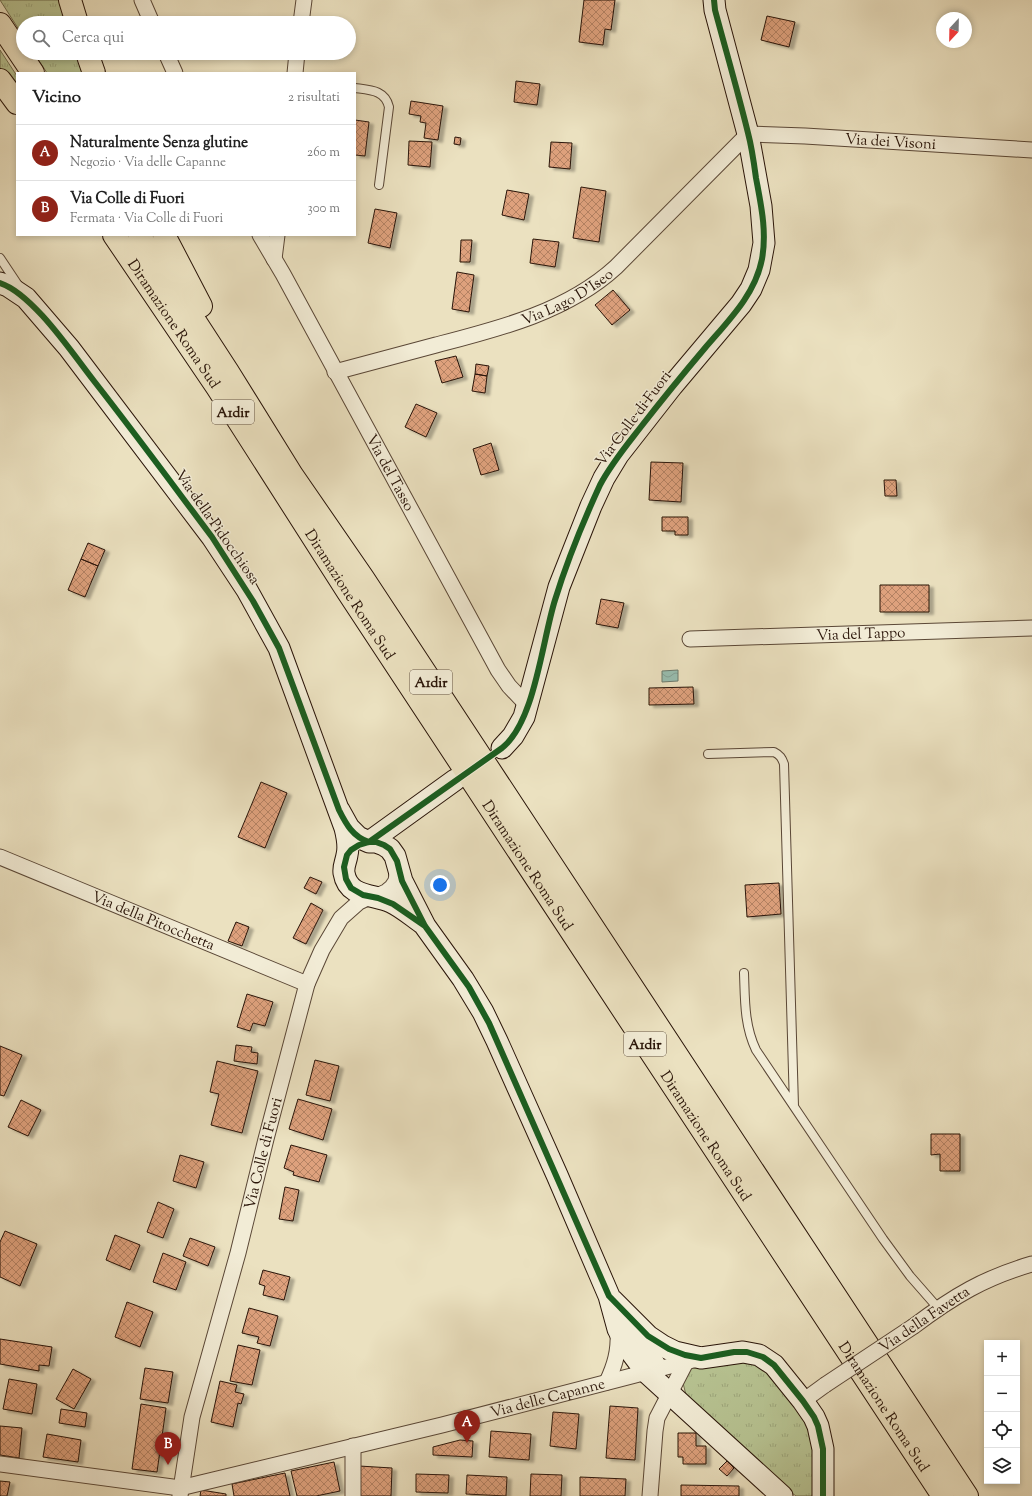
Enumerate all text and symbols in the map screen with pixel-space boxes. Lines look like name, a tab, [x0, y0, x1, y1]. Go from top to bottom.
north arrow	[936, 12, 972, 48]
search box	[16, 16, 356, 60]
icon: search	[30, 27, 52, 49]
text: Cerca qui	[62, 28, 124, 49]
text: Vicino	[32, 86, 81, 110]
text: 2 risultati	[288, 89, 340, 107]
street label: Via dei Visoni	[844, 129, 937, 156]
text: Naturalmente Senza glutine	[70, 133, 248, 154]
text: A	[40, 144, 50, 162]
text: 260 m	[307, 144, 340, 162]
text: Negozio · Via delle Capanne	[70, 154, 226, 172]
text: Via Colle di Fuori	[70, 189, 185, 210]
text: B	[41, 200, 49, 218]
text: 300 m	[308, 200, 340, 218]
text: Fermata · Via Colle di Fuori	[70, 210, 223, 228]
street label: Diramazione Roma Sud	[121, 256, 224, 394]
street label: Via Lago D'Iseo	[519, 265, 619, 331]
street label: Via Colle di Fuori	[591, 367, 677, 471]
road number: A1dir	[212, 400, 254, 424]
street label: Via del Tasso	[360, 431, 419, 515]
street label: Via della Pidocchiosa	[169, 466, 264, 590]
street label: Diramazione Roma Sud	[299, 526, 399, 665]
street label: Via del Tappo	[816, 623, 906, 647]
road number: A1dir	[410, 670, 452, 694]
street label: Diramazione Roma Sud	[476, 797, 577, 936]
your location	[430, 875, 450, 895]
street label: Via della Pitocchetta	[88, 887, 218, 957]
road number: A1dir	[624, 1032, 666, 1056]
street label: Diramazione Roma Sud	[654, 1067, 756, 1206]
street label: Via Colle di Fuori	[240, 1095, 289, 1212]
street label: Via della Favetta	[875, 1282, 975, 1358]
street label: Diramazione Roma Sud	[832, 1338, 934, 1477]
map controls	[984, 1340, 1020, 1484]
button: +	[984, 1340, 1020, 1376]
street label: Via delle Capanne	[488, 1374, 607, 1424]
button: −	[984, 1376, 1020, 1412]
pin: A	[454, 1410, 480, 1443]
button: locate	[984, 1412, 1020, 1448]
pin: B	[155, 1432, 181, 1465]
button: layers	[984, 1448, 1020, 1484]

